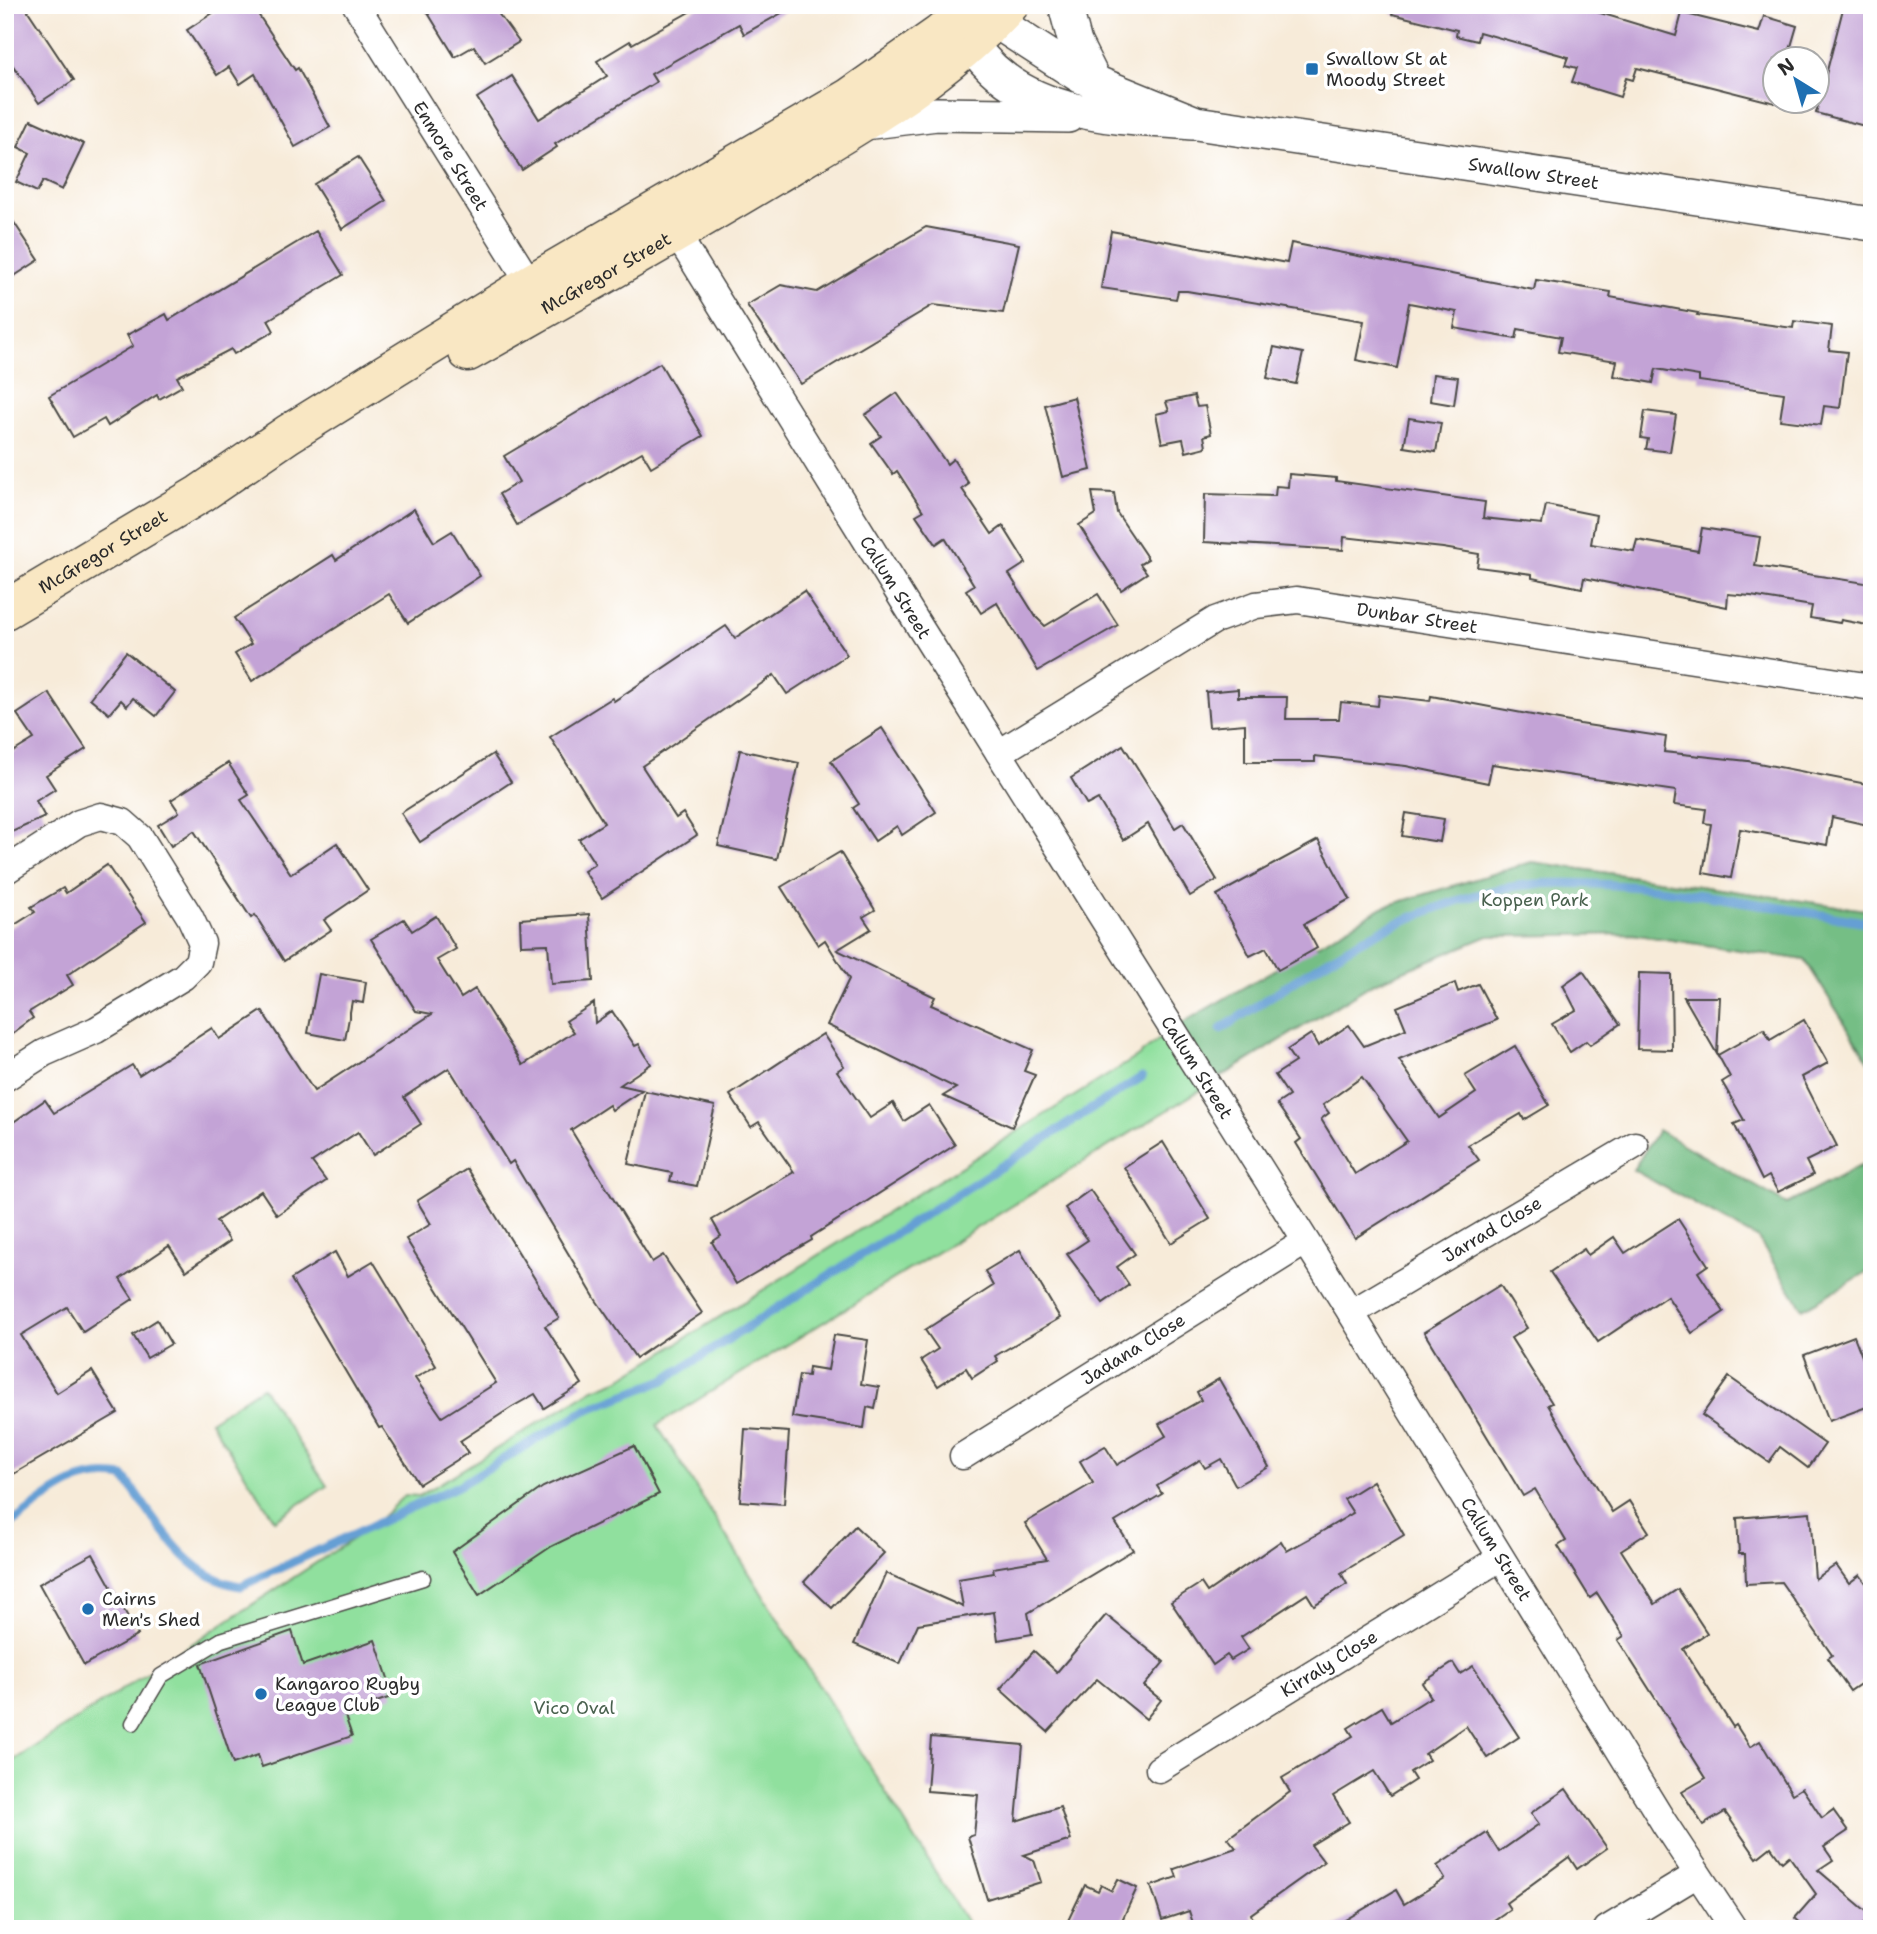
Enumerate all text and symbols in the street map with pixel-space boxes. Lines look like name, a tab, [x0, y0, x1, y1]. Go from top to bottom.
north arrow	[1762, 46, 1832, 116]
place label: Swallow St at Moody Street	[1326, 47, 1448, 92]
text: N	[1773, 52, 1800, 81]
marker: Swallow St at Moody Street	[1304, 61, 1320, 77]
street label: Enmore Street	[407, 97, 494, 215]
street label: Swallow Street	[1467, 152, 1601, 195]
street label: McGregor Street	[537, 227, 676, 320]
street label: McGregor Street	[34, 504, 172, 599]
street label: Callum Street	[854, 531, 936, 644]
street label: Dunbar Street	[1355, 597, 1479, 639]
park label: Koppen Park	[1481, 888, 1589, 912]
street label: Callum Street	[1155, 1012, 1238, 1124]
street label: Jarrad Close	[1438, 1191, 1546, 1268]
street label: Jadana Close	[1077, 1308, 1190, 1391]
street label: Callum Street	[1455, 1493, 1537, 1606]
place label: Cairns Men's Shed	[102, 1587, 200, 1632]
marker: Cairns Men's Shed	[80, 1601, 96, 1617]
street label: Kirraly Close	[1276, 1625, 1382, 1703]
place label: Kangaroo Rugby League Club	[275, 1672, 420, 1717]
marker: Kangaroo Rugby League Club	[253, 1686, 269, 1702]
park label: Vico Oval	[533, 1696, 615, 1720]

